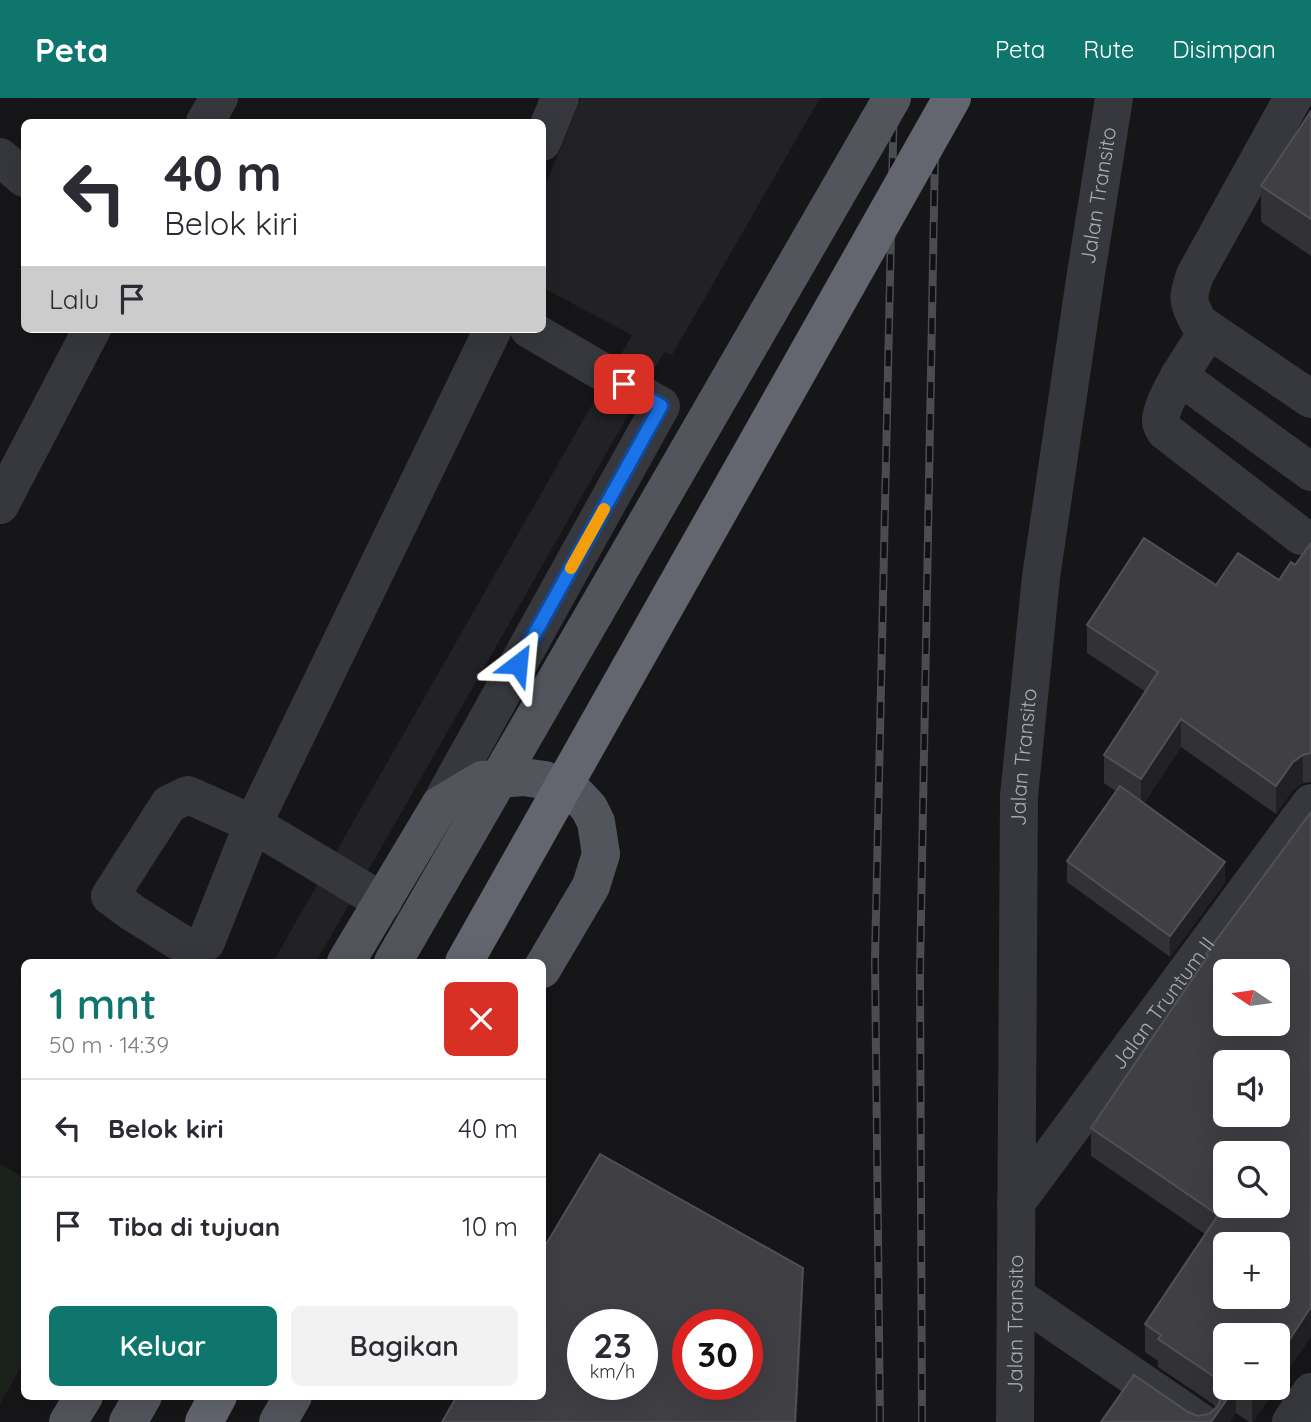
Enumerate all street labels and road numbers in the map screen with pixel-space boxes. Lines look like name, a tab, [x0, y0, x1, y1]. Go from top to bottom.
street label: Jalan Transito	[1074, 125, 1121, 266]
street label: Jalan Transito	[1005, 687, 1042, 826]
street label: Jalan Truntum II	[1105, 931, 1220, 1074]
street label: Jalan Transito	[1001, 1255, 1028, 1393]

